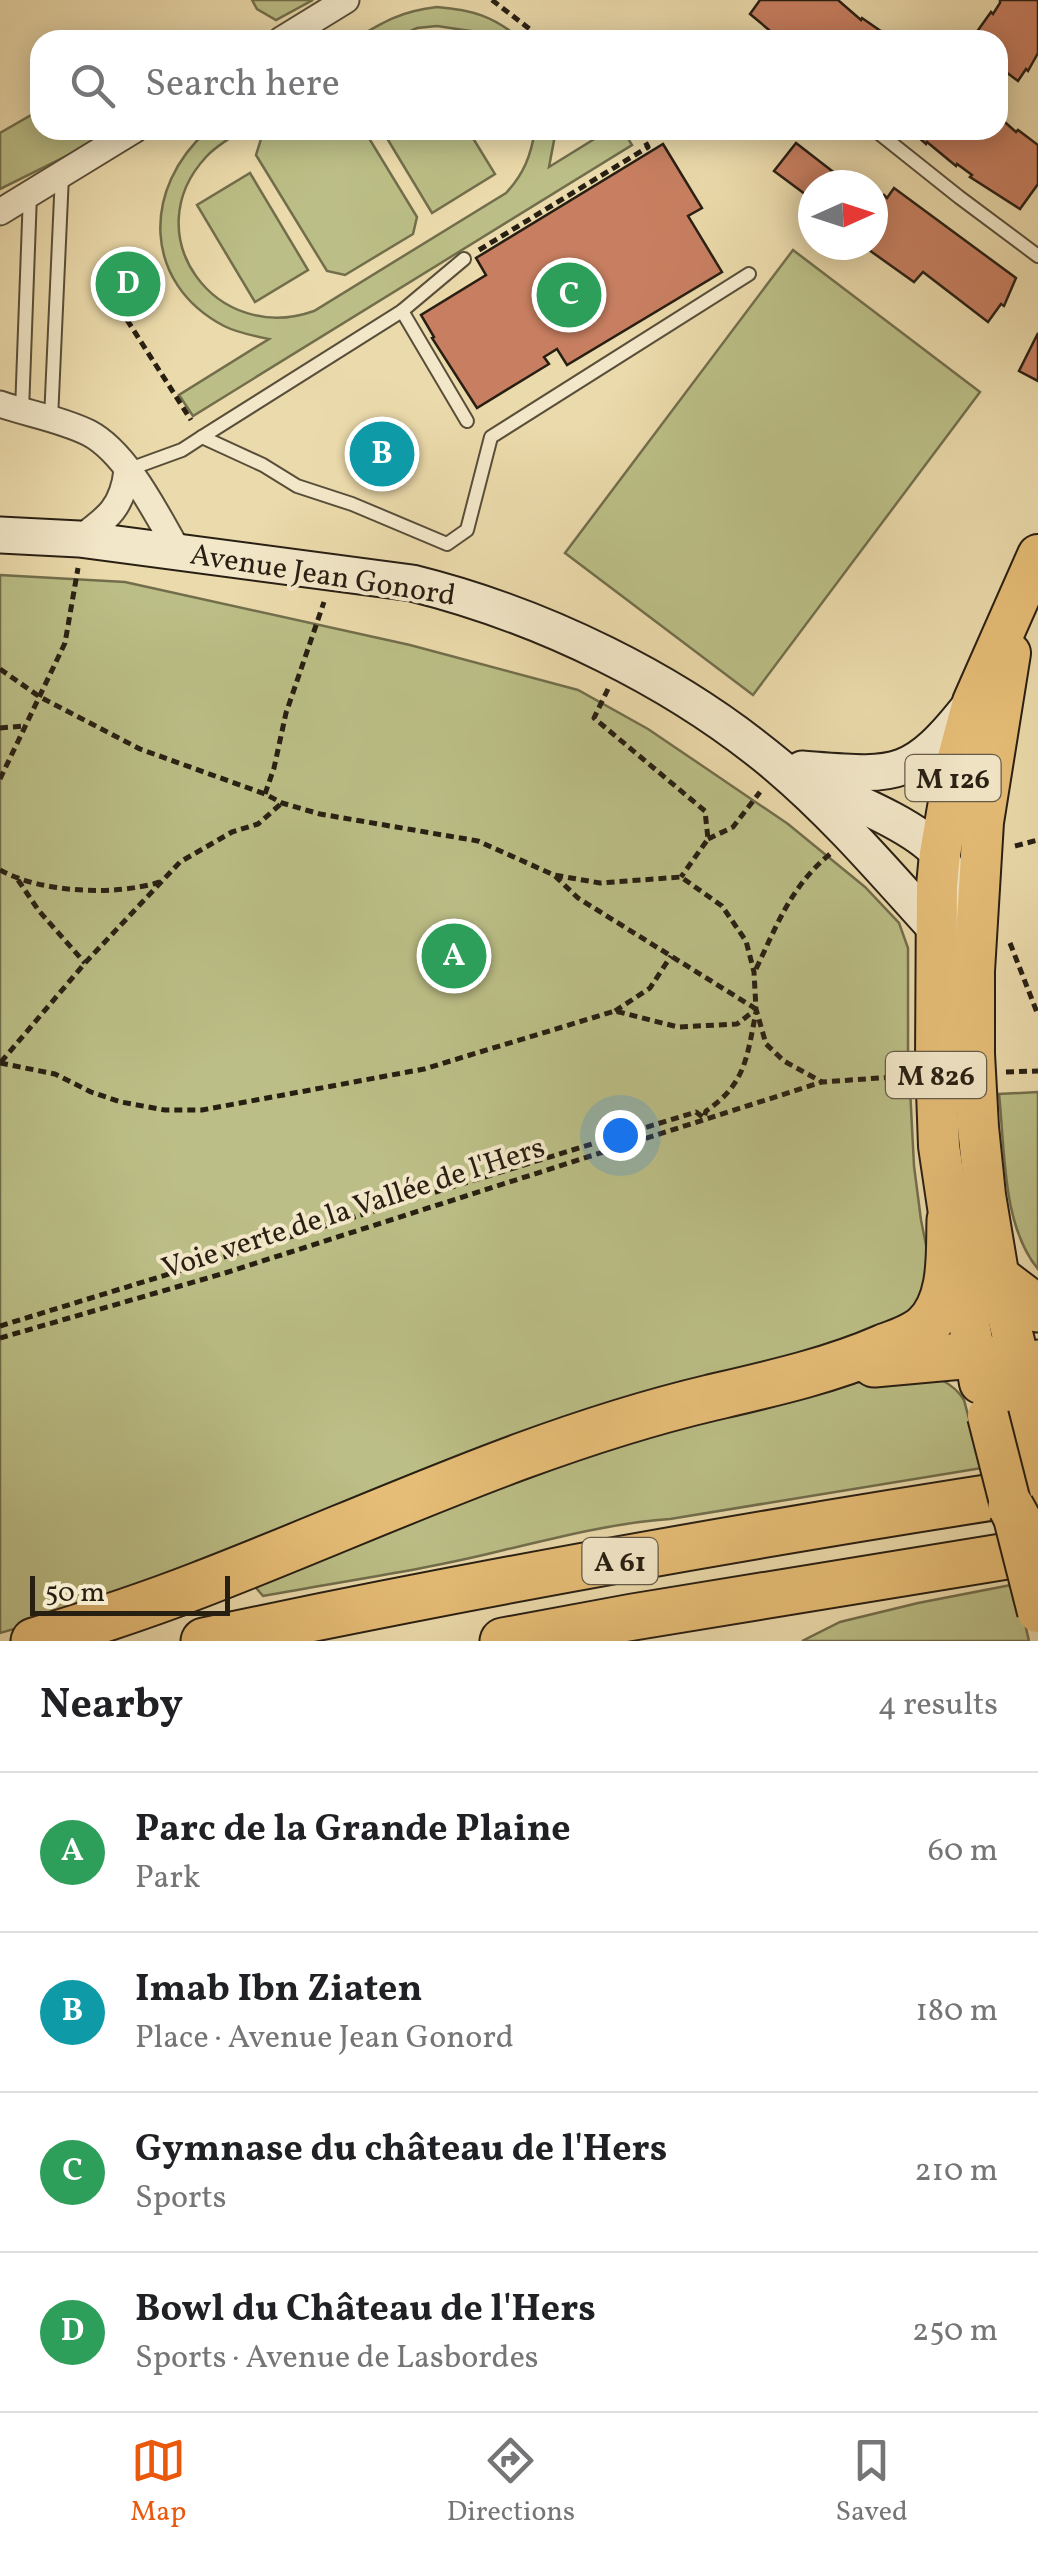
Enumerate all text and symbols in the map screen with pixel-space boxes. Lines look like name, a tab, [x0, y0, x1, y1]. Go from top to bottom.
search box	[30, 30, 1008, 140]
icon: search	[65, 58, 120, 113]
text: Search here	[145, 59, 340, 112]
north arrow	[798, 170, 888, 260]
pin: D	[96, 246, 160, 322]
pin: C	[536, 258, 602, 332]
pin: B	[350, 416, 414, 492]
street label: Avenue Jean Gonord	[187, 534, 458, 618]
road number: M 126	[906, 755, 1000, 801]
pin: A	[422, 918, 486, 994]
road number: M 826	[886, 1052, 986, 1098]
your location	[595, 1110, 646, 1161]
street label: Voie verte de la Vallée de l'Hers	[157, 1127, 550, 1291]
road number: A 61	[582, 1538, 658, 1584]
scale bar	[30, 1571, 230, 1616]
text: 50 m	[45, 1574, 105, 1613]
text: Nearby	[40, 1677, 183, 1736]
text: 4 results	[878, 1684, 998, 1728]
text: Parc de la Grande Plaine	[135, 1804, 571, 1857]
text: A	[61, 1830, 84, 1874]
text: 60 m	[928, 1830, 998, 1874]
text: Park	[135, 1857, 200, 1901]
text: Imab Ibn Ziaten	[135, 1964, 423, 2017]
text: B	[62, 1990, 83, 2034]
text: 180 m	[915, 1990, 998, 2034]
text: Place · Avenue Jean Gonord	[135, 2017, 514, 2061]
text: Gymnase du château de l'Hers	[135, 2124, 667, 2177]
text: C	[62, 2150, 83, 2194]
text: 210 m	[914, 2150, 998, 2194]
text: Sports	[135, 2177, 226, 2221]
text: Bowl du Château de l'Hers	[135, 2284, 596, 2337]
text: D	[61, 2310, 84, 2354]
text: 250 m	[912, 2310, 998, 2354]
text: Sports · Avenue de Lasbordes	[135, 2337, 539, 2381]
tab: Map	[130, 2433, 186, 2532]
tab: Directions	[447, 2433, 575, 2532]
tab: Saved	[836, 2433, 908, 2532]

